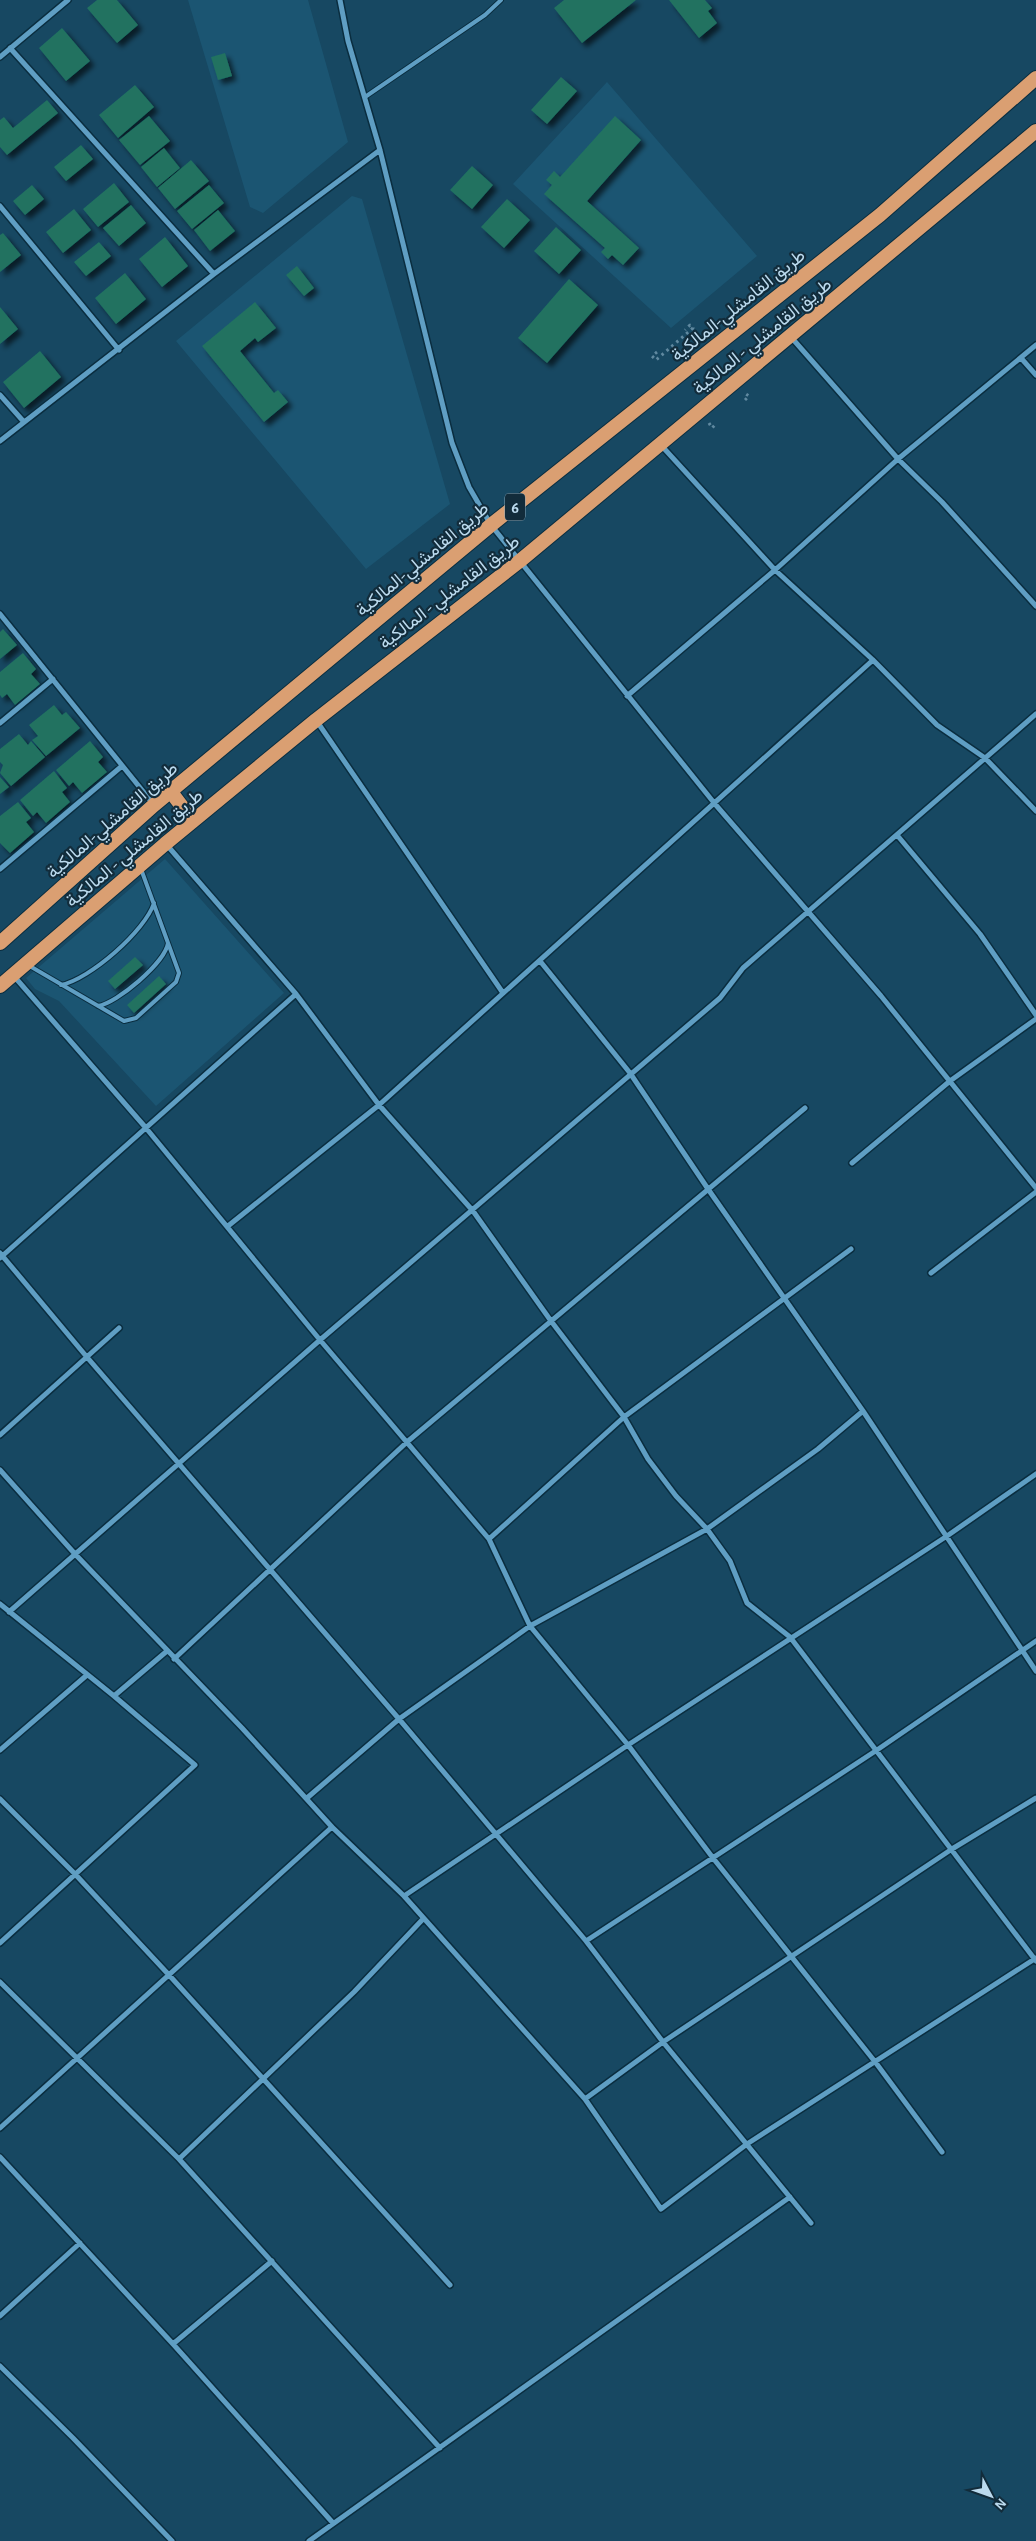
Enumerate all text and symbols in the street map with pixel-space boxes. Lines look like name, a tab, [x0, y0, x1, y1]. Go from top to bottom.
street label: طريق القامشلي-المالكية	[668, 246, 812, 369]
street label: طريق القامشلي - المالكية	[690, 276, 838, 402]
road number: 6	[505, 494, 525, 520]
street label: طريق القامشلي-المالكية	[353, 499, 495, 624]
street label: طريق القامشلي - المالكية	[376, 533, 526, 657]
street label: طريق القامشلي-المالكية	[44, 759, 185, 886]
street label: طريق القامشلي - المالكية	[63, 786, 210, 915]
north arrow	[966, 2471, 1016, 2521]
text: N	[992, 2496, 1009, 2512]

